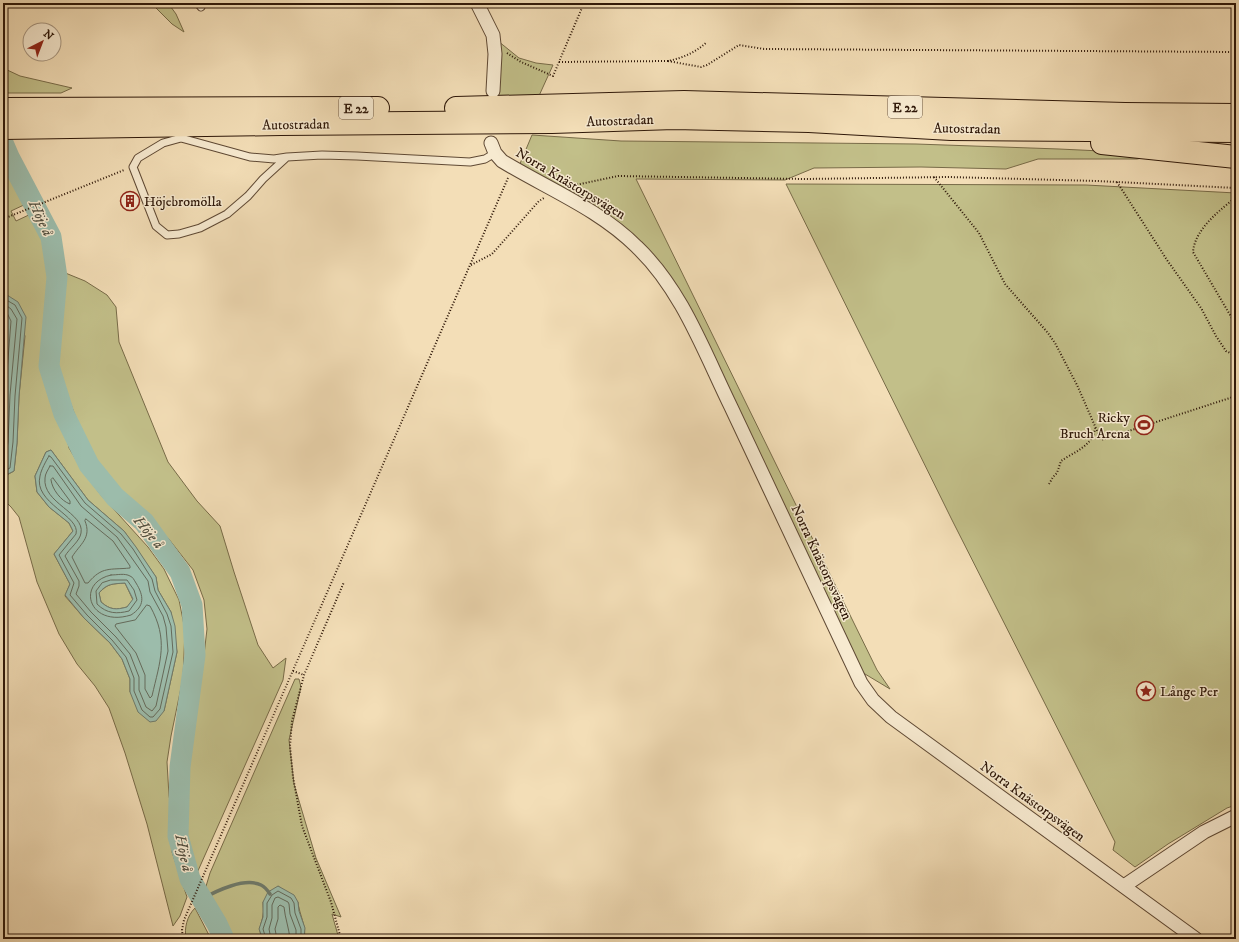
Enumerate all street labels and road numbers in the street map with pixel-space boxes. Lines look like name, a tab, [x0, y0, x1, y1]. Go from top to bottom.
road number: E 22	[888, 96, 922, 118]
road number: E 22	[339, 97, 373, 119]
street label: Autostradan	[586, 111, 655, 131]
street label: Autostradan	[262, 115, 331, 135]
street label: Autostradan	[933, 119, 1002, 139]
street label: Norra Knästorpsvägen	[512, 144, 629, 224]
street label: Norra Knästorpsvägen	[786, 502, 856, 624]
street label: Norra Knästorpsvägen	[976, 758, 1089, 846]

